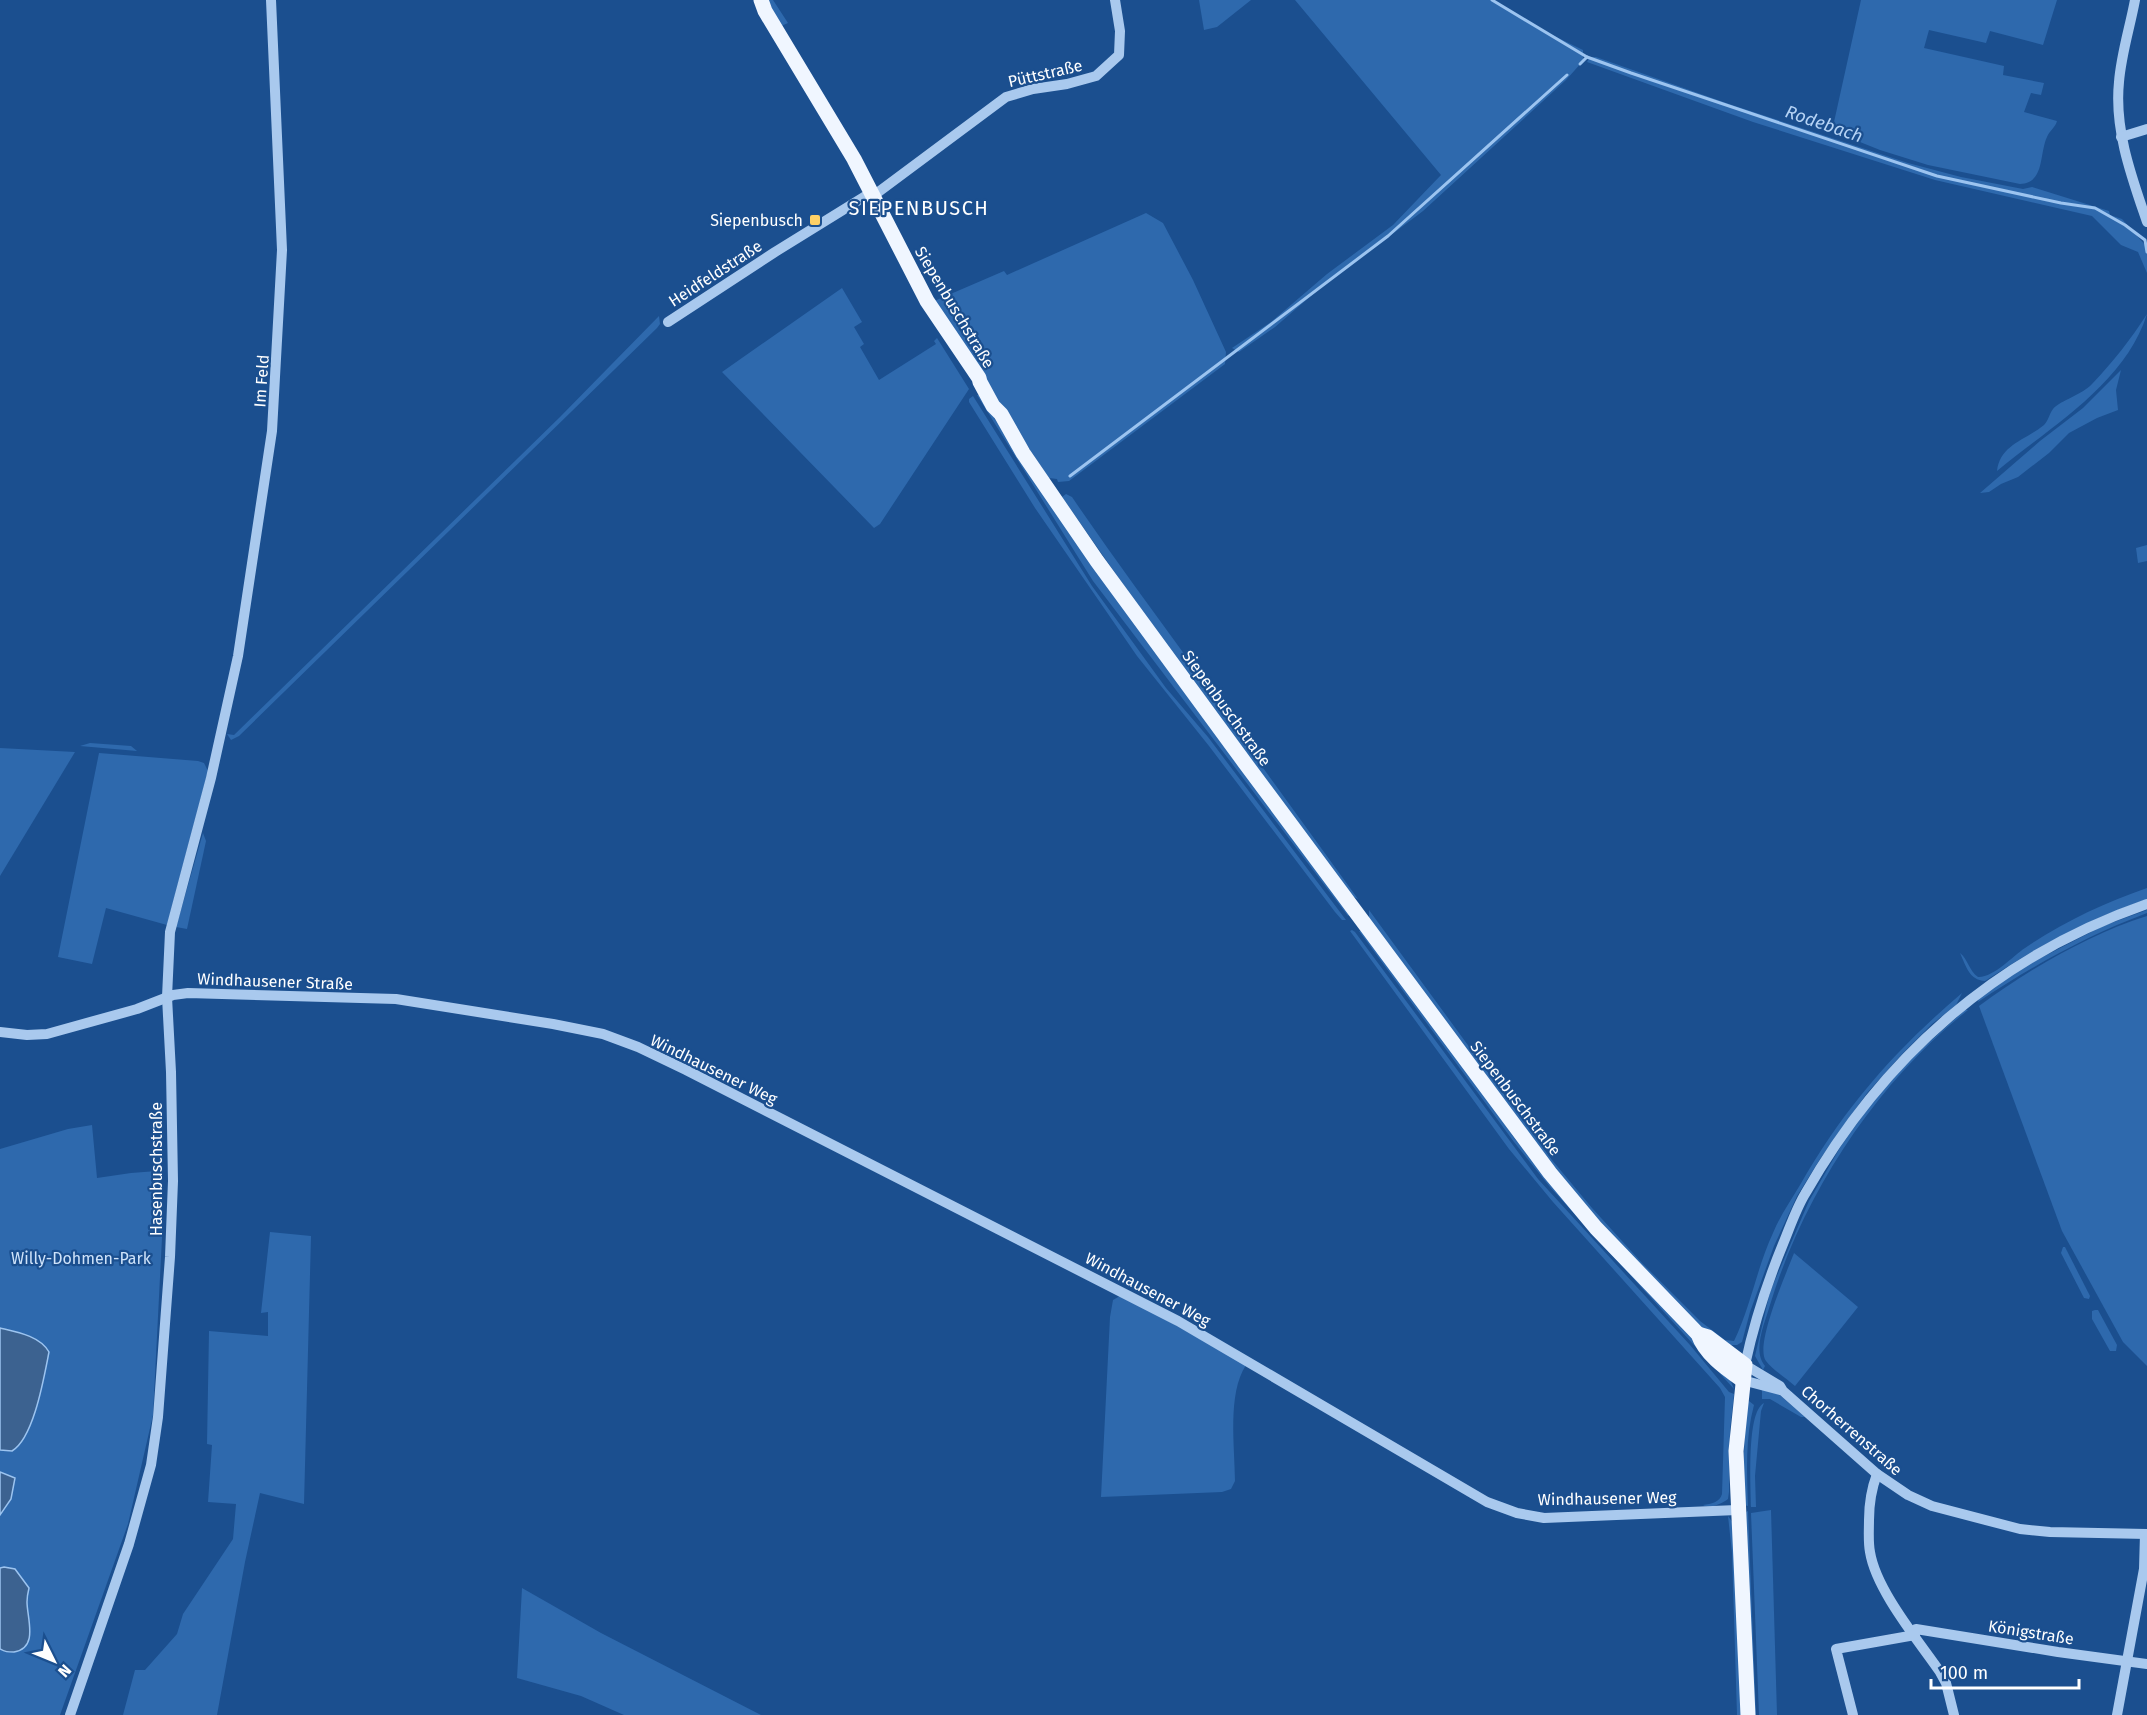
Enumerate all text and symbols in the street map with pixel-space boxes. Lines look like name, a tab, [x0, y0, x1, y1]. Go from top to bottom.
street label: Püttstraße	[1006, 56, 1084, 91]
water label: Rodebach	[1782, 101, 1866, 147]
district label: SIEPENBUSCH	[849, 196, 989, 220]
place label: Siepenbusch	[710, 211, 803, 230]
marker: Siepenbusch	[808, 213, 822, 227]
street label: Heidfeldstraße	[665, 236, 766, 311]
street label: Siepenbuschstraße	[911, 243, 998, 372]
street label: Im Feld	[250, 354, 273, 408]
street label: Siepenbuschstraße	[1178, 647, 1275, 770]
street label: Windhausener Straße	[197, 969, 353, 994]
street label: Windhausener Weg	[647, 1030, 781, 1109]
street label: Siepenbuschstraße	[1466, 1037, 1565, 1159]
street label: Hasenbuschstraße	[147, 1102, 166, 1236]
street label: Windhausener Weg	[1082, 1248, 1214, 1331]
park label: Willy-Dohmen-Park	[11, 1249, 152, 1268]
street label: Chorherrenstraße	[1797, 1381, 1906, 1479]
street label: Windhausener Weg	[1537, 1488, 1677, 1509]
street label: Königstraße	[1987, 1616, 2075, 1649]
north arrow	[24, 1631, 84, 1691]
scale bar	[1931, 1652, 2080, 1690]
text: N	[54, 1661, 75, 1681]
text: 100 m	[1940, 1662, 1988, 1684]

